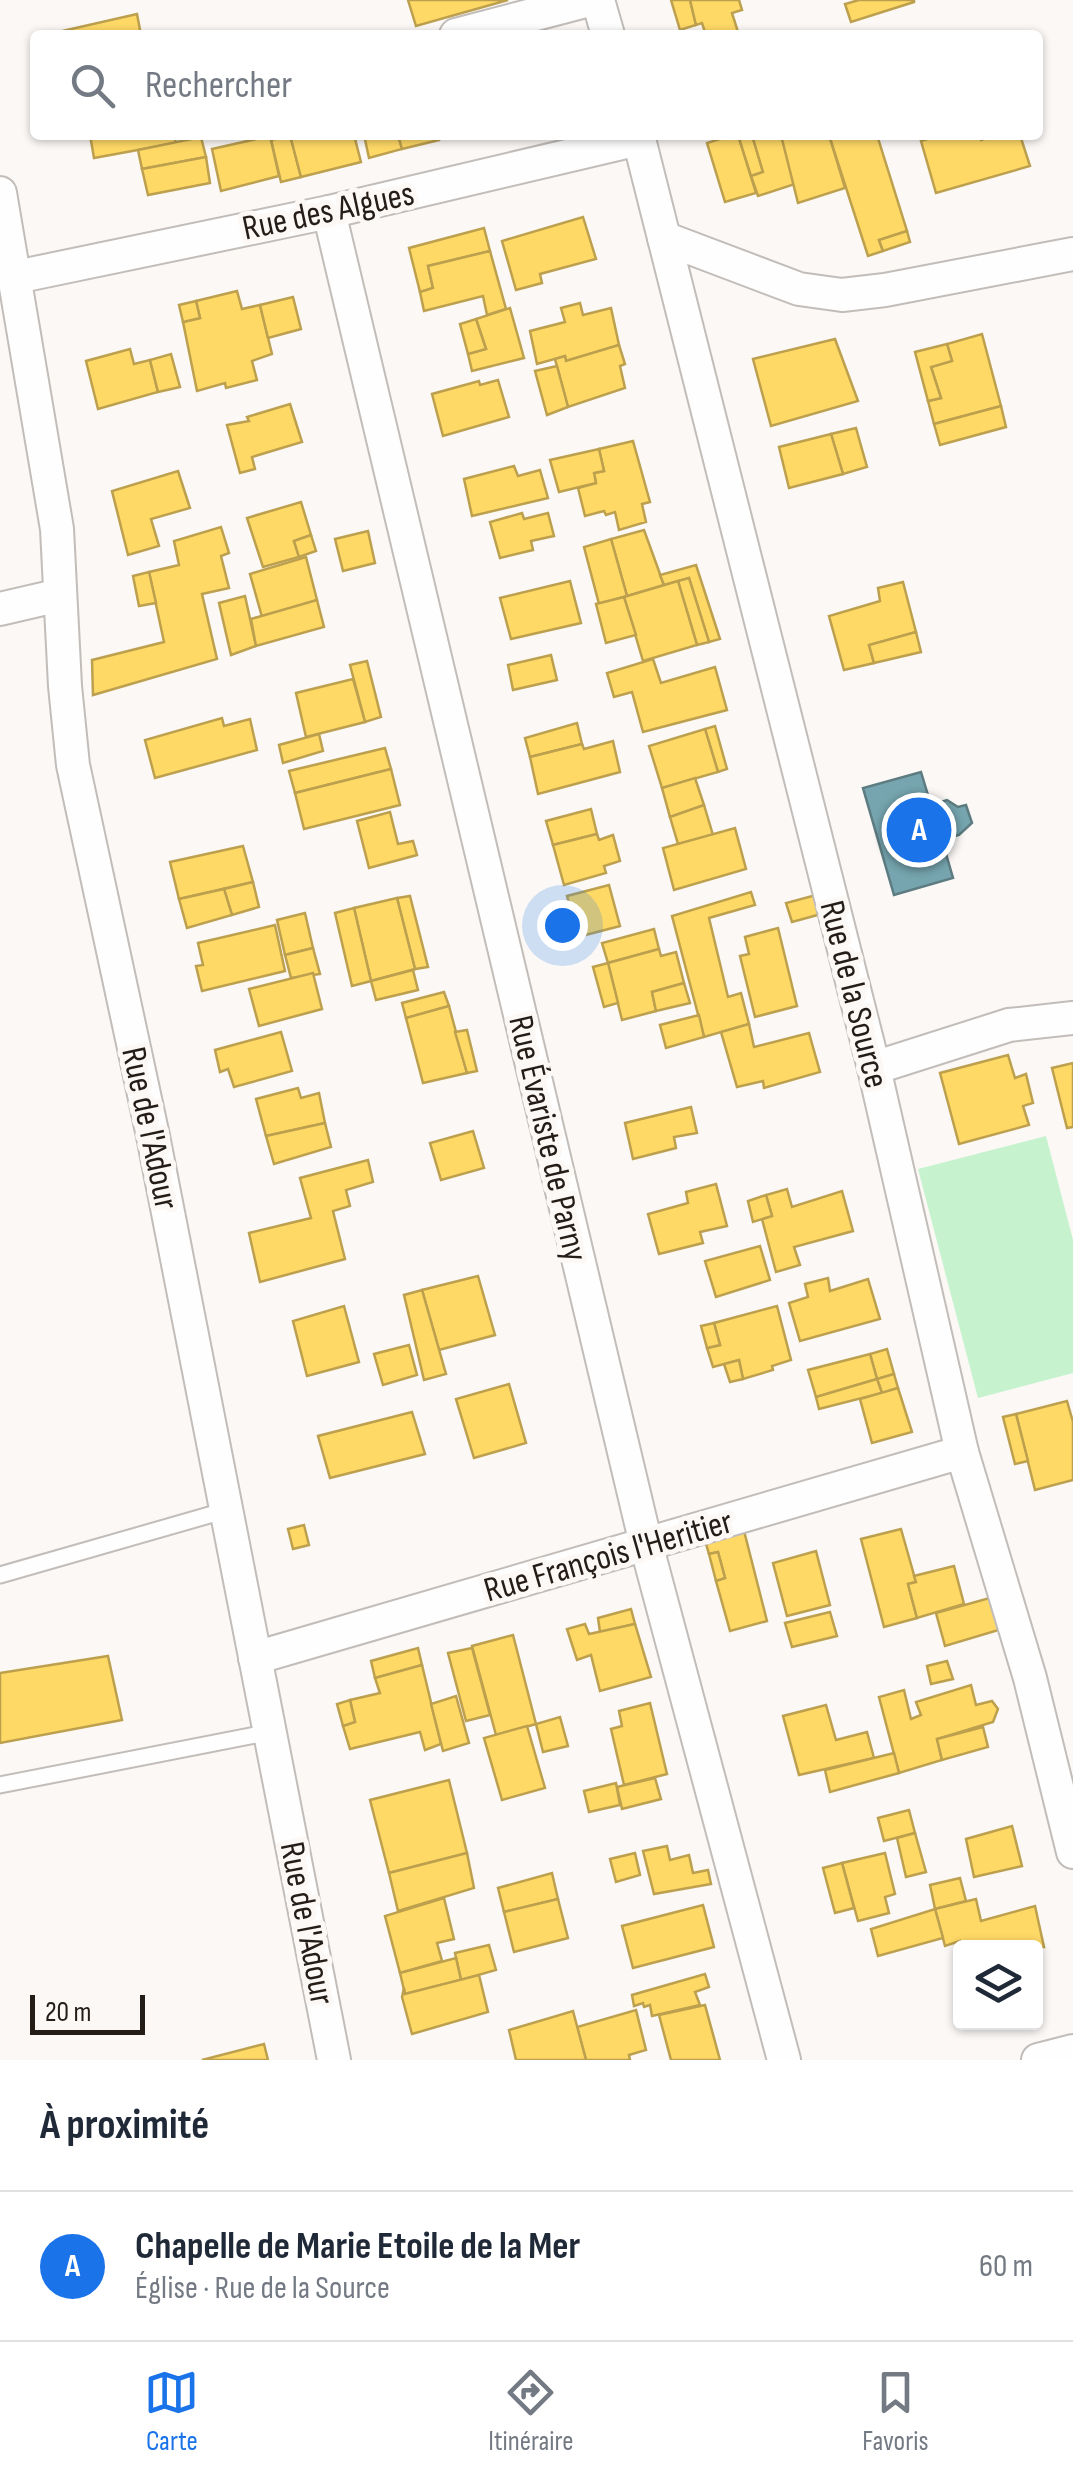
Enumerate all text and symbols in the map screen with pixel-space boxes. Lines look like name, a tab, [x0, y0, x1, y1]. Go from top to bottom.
search box	[30, 30, 1043, 140]
icon: search	[65, 58, 120, 113]
text: Rechercher	[145, 63, 292, 108]
street label: Rue des Algues	[239, 172, 418, 251]
pin: A	[886, 792, 952, 868]
street label: Rue de la Source	[809, 896, 898, 1093]
your location	[537, 900, 588, 951]
street label: Rue Évariste de Parny	[498, 1011, 597, 1265]
street label: Rue de l'Adour	[111, 1043, 188, 1213]
street label: Rue François l'Heritier	[479, 1500, 738, 1612]
street label: Rue de l'Adour	[270, 1838, 343, 2008]
map controls	[953, 1940, 1043, 2030]
button: layers	[953, 1940, 1043, 2030]
scale bar	[30, 1990, 145, 2034]
text: 20 m	[45, 1996, 91, 2029]
text: À proximité	[40, 2100, 209, 2151]
text: Chapelle de Marie Etoile de la Mer	[135, 2224, 580, 2269]
text: A	[65, 2247, 80, 2286]
text: 60 m	[979, 2247, 1033, 2286]
text: Église · Rue de la Source	[135, 2269, 390, 2308]
tab: Carte	[144, 2365, 199, 2458]
tab: Itinéraire	[488, 2365, 573, 2458]
tab: Favoris	[862, 2365, 929, 2458]

